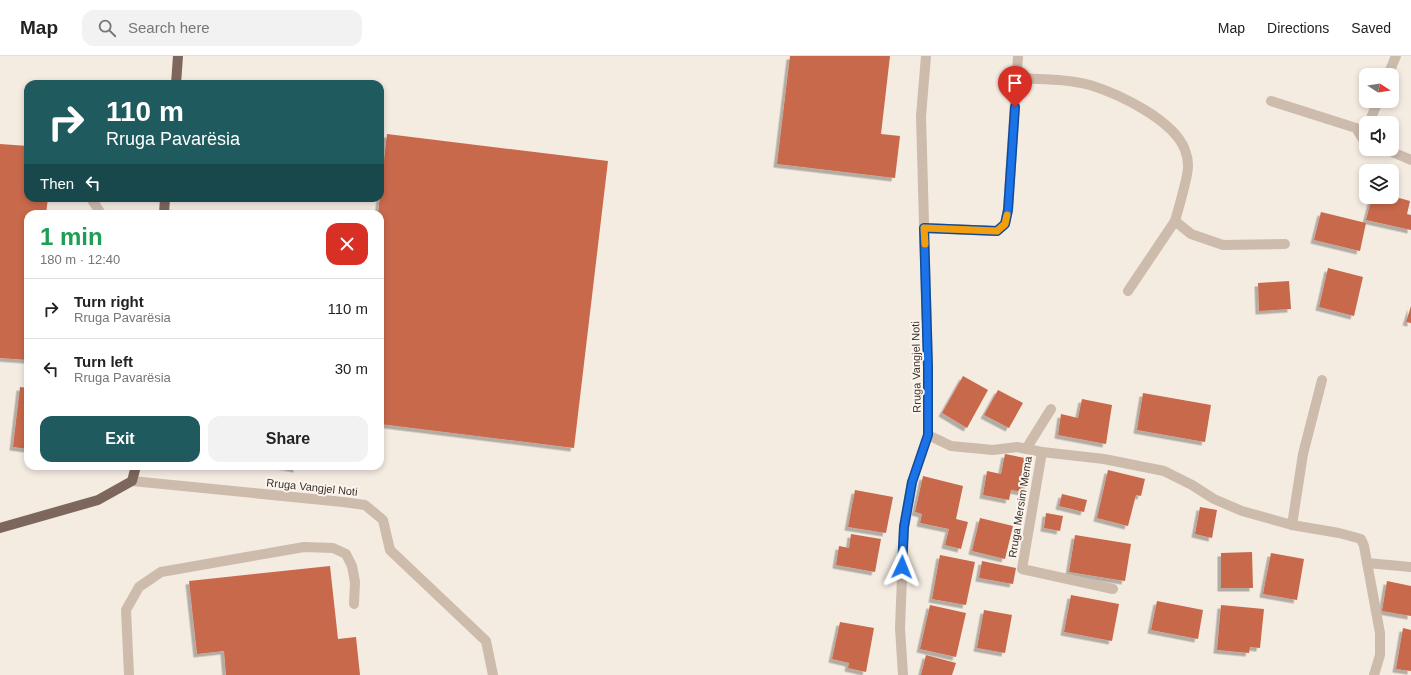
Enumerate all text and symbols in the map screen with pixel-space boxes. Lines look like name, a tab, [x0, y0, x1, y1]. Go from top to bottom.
search box	[82, 10, 362, 46]
text: Map	[20, 17, 58, 38]
icon: search	[96, 17, 118, 39]
text: Search here	[128, 19, 210, 36]
text: Map	[1218, 20, 1245, 36]
text: Directions	[1267, 20, 1329, 36]
text: Saved	[1351, 20, 1391, 36]
pin	[998, 66, 1032, 107]
north arrow	[1359, 68, 1399, 108]
map controls	[1359, 68, 1399, 204]
icon: arrive	[1004, 72, 1026, 94]
icon: right	[40, 96, 92, 148]
text: 110 m	[106, 96, 184, 127]
button: sound	[1359, 116, 1399, 156]
text: Rruga Pavarësia	[106, 129, 240, 149]
button: layers	[1359, 164, 1399, 204]
icon: left	[82, 172, 104, 194]
text: Then	[40, 175, 74, 192]
text: 1 min	[40, 223, 103, 250]
button: close	[326, 223, 368, 265]
text: 180 m · 12:40	[40, 252, 120, 267]
text: Turn right	[74, 293, 144, 310]
icon: right	[40, 298, 62, 320]
text: 110 m	[327, 300, 368, 317]
text: Rruga Pavarësia	[74, 310, 171, 325]
street label: Rruga Vangjel Noti	[909, 321, 923, 413]
text: Turn left	[74, 353, 133, 370]
icon: left	[40, 358, 62, 380]
text: 30 m	[335, 360, 368, 377]
text: Rruga Pavarësia	[74, 370, 171, 385]
button: Exit	[40, 416, 200, 462]
button: Share	[208, 416, 368, 462]
street label: Rruga Mersim Mema	[1006, 454, 1034, 559]
street label: Rruga Vangjel Noti	[266, 476, 358, 498]
position arrow	[881, 546, 923, 588]

